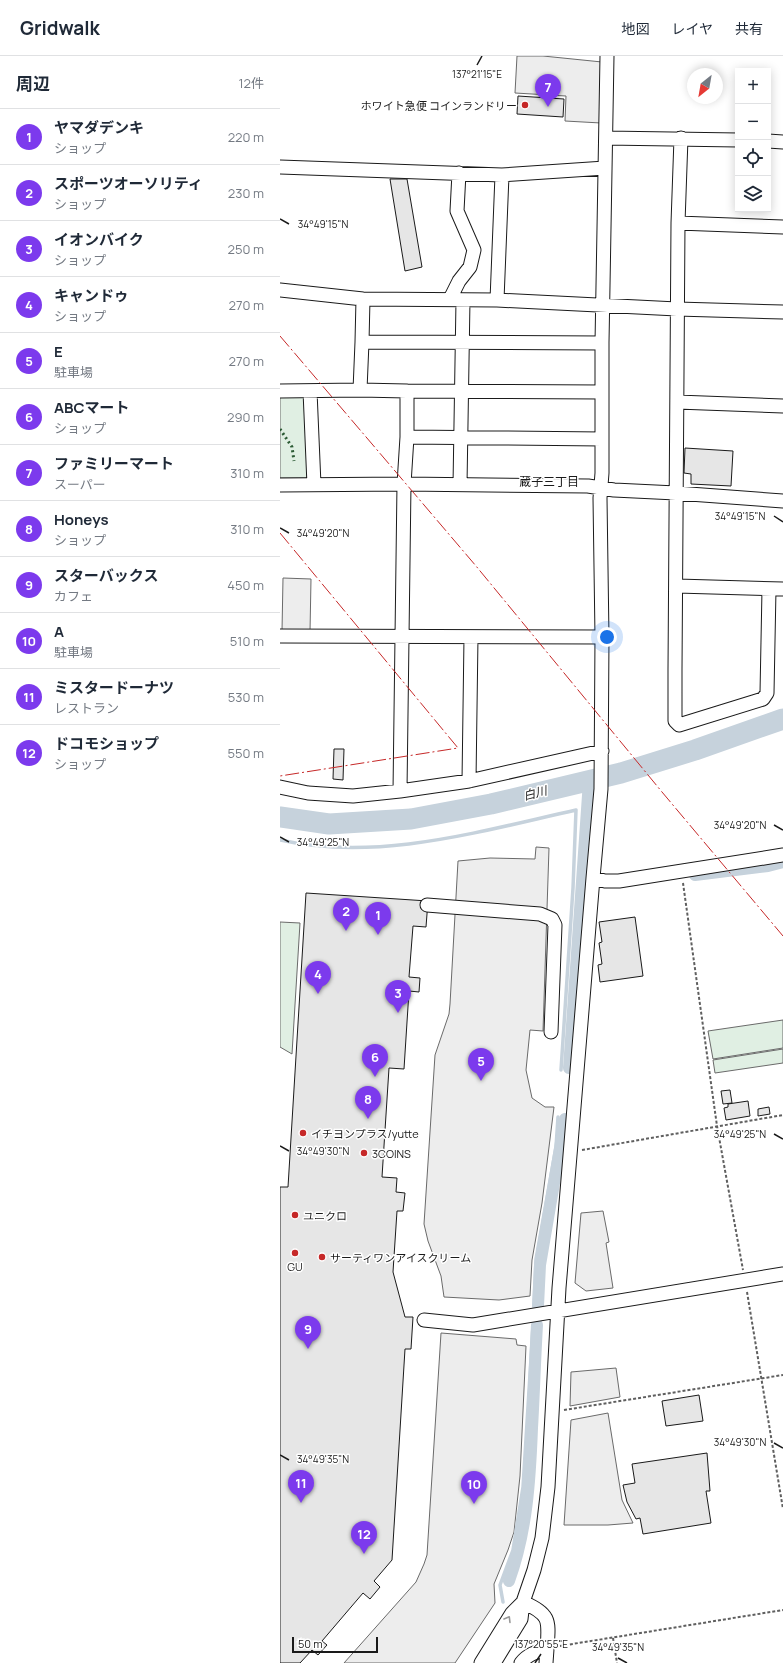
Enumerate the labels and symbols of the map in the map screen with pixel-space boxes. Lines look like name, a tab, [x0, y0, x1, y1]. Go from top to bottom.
text: 137°21'15"E	[452, 67, 502, 81]
north arrow	[687, 68, 723, 104]
pin: 7	[535, 74, 561, 107]
place label: ホワイト急便 コインランドリー	[361, 98, 517, 113]
marker: ホワイト急便 コインランドリー	[520, 100, 530, 110]
text: 34°49'15"N	[298, 217, 348, 231]
district label: 蔵子三丁目	[519, 473, 579, 490]
text: 34°49'15"N	[715, 509, 765, 523]
text: 34°49'20"N	[297, 526, 349, 540]
your location	[597, 627, 617, 647]
water label: 白川	[521, 781, 551, 804]
text: 34°49'20"N	[714, 818, 766, 832]
text: 34°49'25"N	[297, 835, 349, 849]
pin: 2	[333, 898, 359, 931]
pin: 1	[365, 902, 391, 935]
pin: 4	[305, 961, 331, 994]
pin: 3	[385, 980, 411, 1013]
pin: 6	[362, 1044, 388, 1077]
pin: 5	[468, 1048, 494, 1081]
pin: 8	[355, 1086, 381, 1119]
place label: イチヨンプラス/yutte	[311, 1126, 419, 1141]
text: 34°49'25"N	[714, 1127, 766, 1141]
marker: イチヨンプラス/yutte	[298, 1128, 308, 1138]
text: 34°49'30"N	[297, 1144, 349, 1158]
place label: 3COINS	[372, 1146, 411, 1161]
marker: 3COINS	[359, 1148, 369, 1158]
place label: ユニクロ	[303, 1208, 347, 1223]
marker: ユニクロ	[290, 1210, 300, 1220]
marker: GU	[290, 1248, 300, 1258]
place label: サーティワンアイスクリーム	[330, 1250, 471, 1265]
marker: サーティワンアイスクリーム	[317, 1252, 327, 1262]
place label: GU	[287, 1259, 303, 1274]
pin: 9	[295, 1316, 321, 1349]
text: 34°49'30"N	[714, 1435, 766, 1449]
text: 34°49'35"N	[297, 1452, 349, 1466]
pin: 11	[288, 1470, 314, 1503]
pin: 10	[461, 1471, 487, 1504]
pin: 12	[351, 1521, 377, 1554]
one-way arrow	[503, 1616, 511, 1623]
scale bar	[292, 1635, 378, 1654]
text: 137°20'55"E	[514, 1637, 568, 1651]
text: 34°49'35"N	[592, 1640, 644, 1654]

